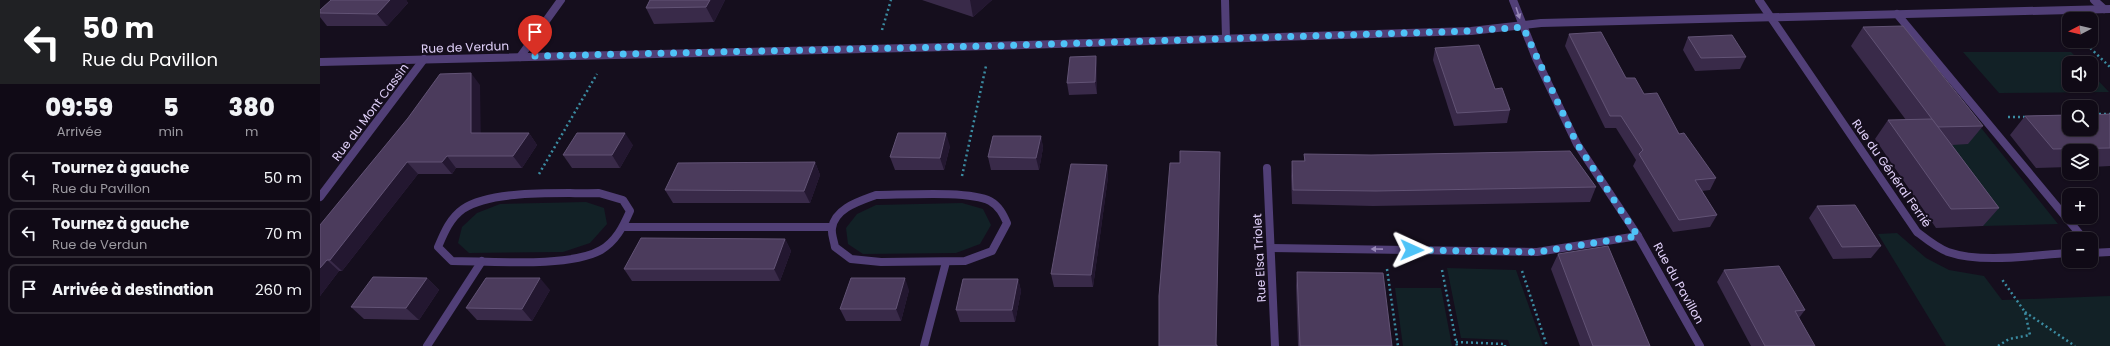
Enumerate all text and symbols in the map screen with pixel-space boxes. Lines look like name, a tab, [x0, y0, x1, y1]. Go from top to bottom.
one-way arrow	[1516, 8, 1522, 20]
text: 50 m	[82, 9, 154, 48]
north arrow	[2062, 12, 2098, 48]
map controls	[2062, 12, 2098, 268]
pin	[518, 15, 552, 56]
icon: left	[16, 16, 68, 68]
icon: arrive	[524, 21, 546, 43]
street label: Rue de Verdun	[421, 37, 509, 57]
text: Rue du Pavillon	[82, 47, 218, 72]
button: sound	[2062, 56, 2098, 92]
street label: Rue du Mont Cassin	[328, 60, 412, 164]
text: 09:59	[45, 91, 113, 124]
text: 5	[163, 91, 179, 124]
text: 380	[229, 91, 275, 124]
button: search	[2062, 100, 2098, 136]
street label: Rue du Général Ferrié	[1848, 116, 1936, 230]
text: Arrivée	[57, 122, 102, 141]
text: min	[158, 122, 183, 141]
text: m	[245, 122, 258, 141]
button: layers	[2062, 144, 2098, 180]
text: Tournez à gauche	[52, 157, 189, 178]
icon: left	[18, 166, 40, 188]
text: 50 m	[264, 167, 302, 188]
text: Rue du Pavillon	[52, 179, 150, 198]
button: +	[2062, 188, 2098, 224]
text: Tournez à gauche	[52, 213, 189, 234]
street label: Rue Elsa Triolet	[1248, 213, 1270, 303]
icon: left	[18, 222, 40, 244]
text: 70 m	[265, 223, 302, 244]
position arrow	[1391, 229, 1433, 271]
button: −	[2062, 232, 2098, 268]
text: Rue de Verdun	[52, 235, 147, 254]
street label: Rue du Pavillon	[1650, 239, 1708, 327]
one-way arrow	[1371, 246, 1383, 253]
icon: arrive	[18, 278, 40, 300]
text: Arrivée à destination	[52, 279, 214, 300]
text: 260 m	[255, 279, 302, 300]

